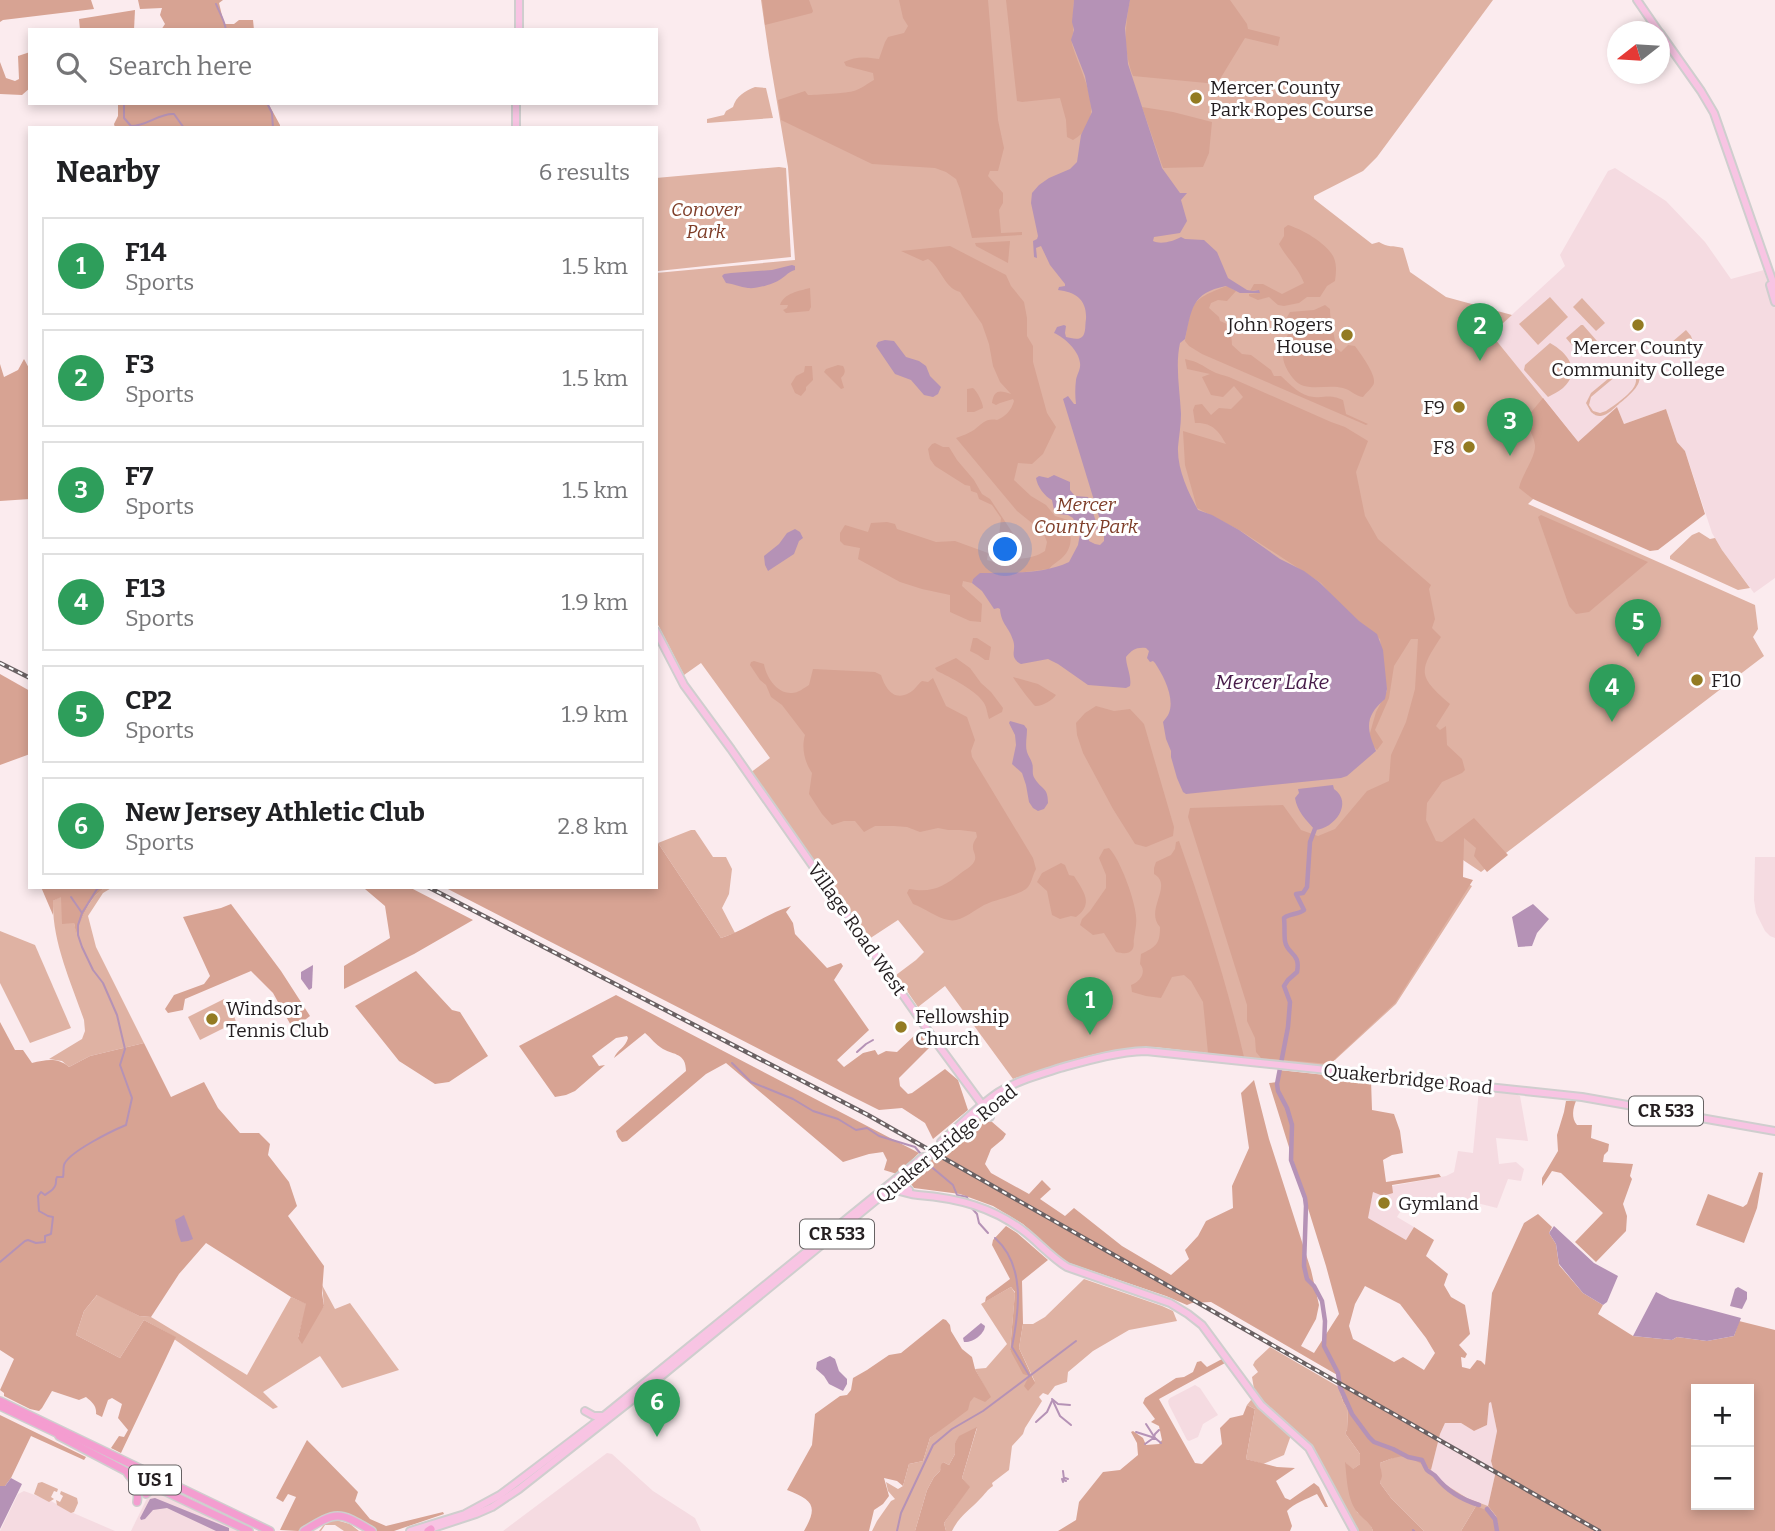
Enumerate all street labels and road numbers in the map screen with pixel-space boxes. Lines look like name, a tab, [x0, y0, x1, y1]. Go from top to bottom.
street label: Village Road West	[803, 858, 911, 1000]
street label: Quakerbridge Road	[1322, 1059, 1494, 1099]
street label: Quaker Bridge Road	[871, 1080, 1021, 1208]
road number: CR 533	[1629, 1096, 1703, 1126]
road number: CR 533	[800, 1219, 874, 1248]
road number: US 1	[129, 1465, 181, 1494]

